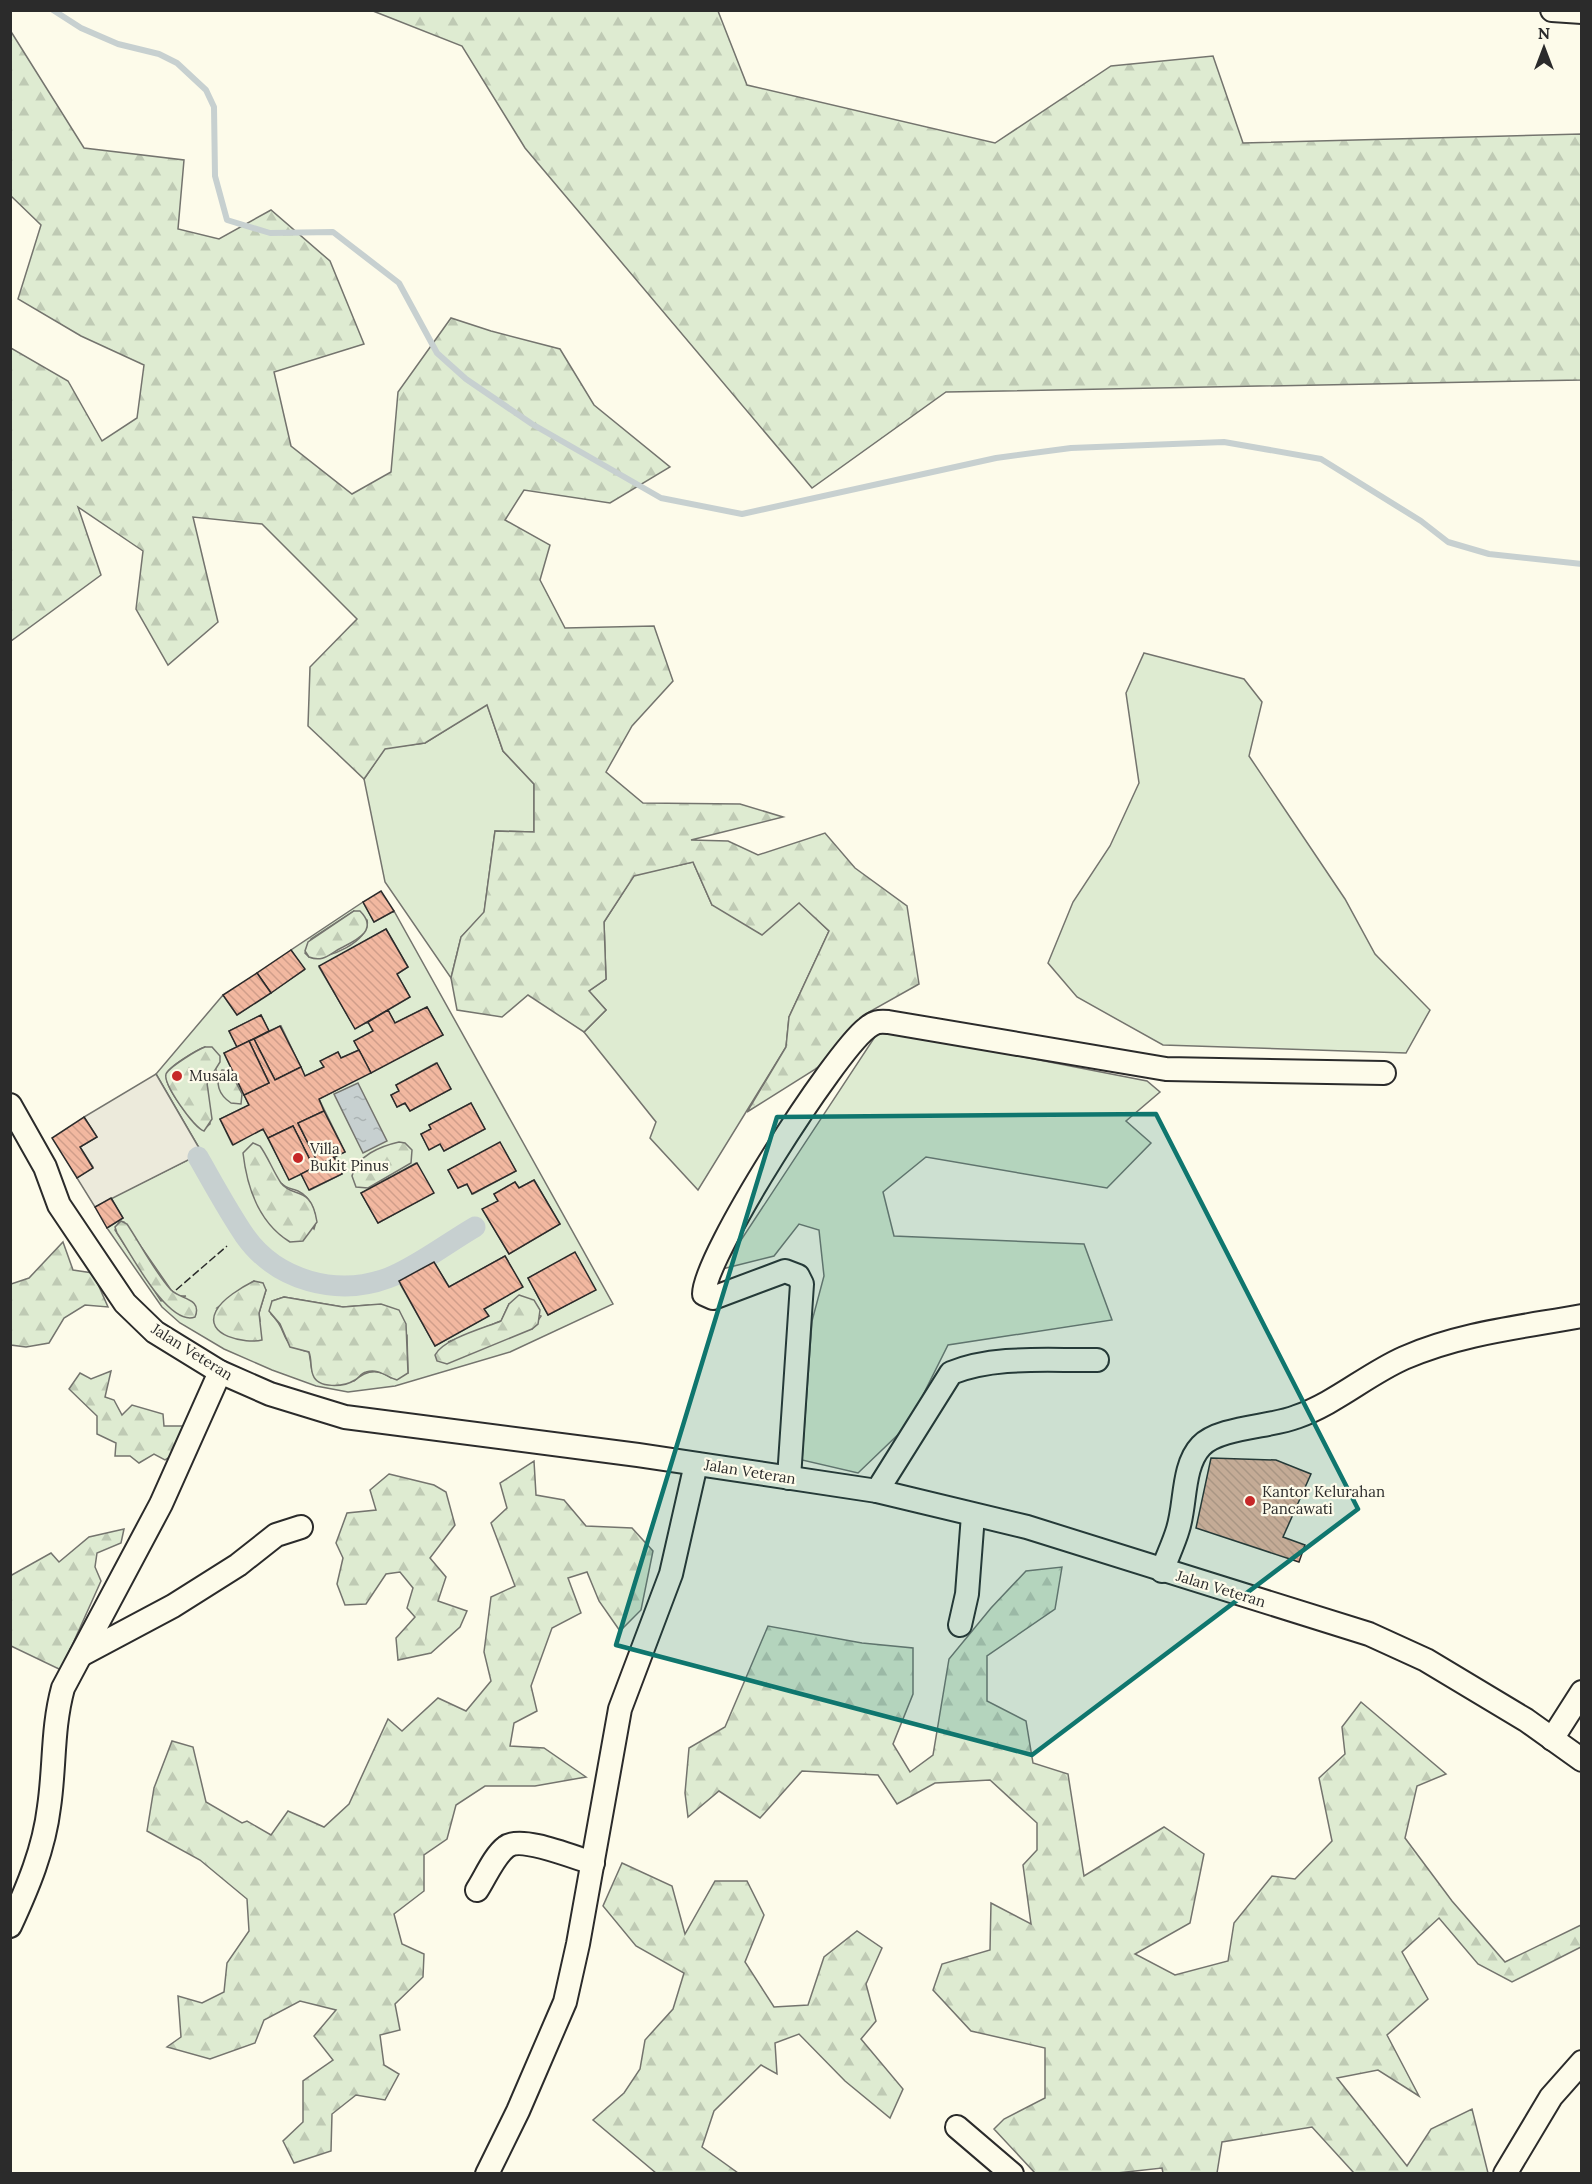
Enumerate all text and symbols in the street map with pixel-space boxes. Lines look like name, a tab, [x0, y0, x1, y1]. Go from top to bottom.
north arrow	[1514, 18, 1574, 78]
text: N	[1538, 23, 1550, 43]
place label: Musala	[189, 1066, 238, 1085]
marker: Musala	[170, 1069, 184, 1083]
place label: Villa Bukit Pinus	[309, 1139, 389, 1175]
marker: Villa Bukit Pinus	[291, 1151, 305, 1165]
street label: Jalan Veteran	[147, 1319, 236, 1384]
street label: Jalan Veteran	[702, 1455, 797, 1488]
place label: Kantor Kelurahan Pancawati	[1262, 1482, 1385, 1518]
marker: Kantor Kelurahan Pancawati	[1243, 1494, 1257, 1508]
street label: Jalan Veteran	[1173, 1566, 1268, 1611]

